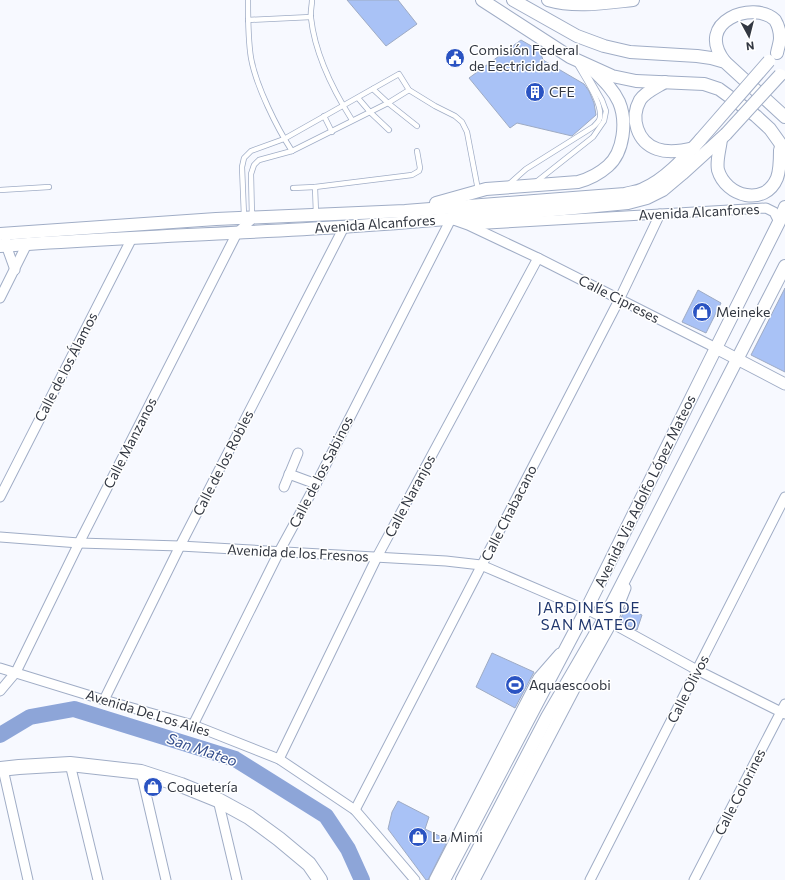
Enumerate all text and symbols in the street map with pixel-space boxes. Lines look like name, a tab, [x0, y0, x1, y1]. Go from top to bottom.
north arrow	[729, 16, 769, 56]
text: N	[745, 39, 755, 53]
place label: Comisión Federal de Eectricidad	[469, 41, 579, 74]
public building icon: Comisión Federal de Eectricidad	[444, 47, 466, 69]
building icon: CFE	[524, 81, 546, 103]
place label: CFE	[549, 83, 575, 100]
street label: Avenida Alcanfores	[638, 200, 760, 223]
street label: Avenida Alcanfores	[314, 211, 436, 236]
street label: Calle Cipreses	[576, 271, 662, 326]
shop icon: Meineke	[691, 301, 713, 323]
place label: Meineke	[716, 303, 770, 320]
street label: Calle de los Álamos	[31, 309, 100, 424]
street label: Avenida Via Adolfo López Mateos	[590, 392, 699, 590]
street label: Calle Manzanos	[99, 395, 160, 491]
street label: Calle de los Robles	[189, 407, 256, 518]
street label: Calle de los Sabinos	[285, 413, 356, 530]
street label: Calle Naranjos	[381, 452, 438, 540]
street label: Calle Chabacano	[477, 462, 540, 564]
street label: Avenida de los Fresnos	[227, 540, 369, 565]
district label: JARDINES DE SAN MATEO	[538, 598, 640, 633]
street label: Calle Olivos	[663, 652, 712, 726]
sports icon: Aquaescoobi	[504, 674, 526, 696]
place label: Aquaescoobi	[529, 676, 611, 693]
street label: Avenida De Los Ailes	[84, 685, 212, 740]
water label: San Mateo	[165, 729, 240, 769]
street label: Calle Colorines	[710, 746, 769, 838]
shop icon: Coquetería	[142, 776, 164, 798]
place label: Coquetería	[167, 778, 238, 795]
shop icon: La Mimi	[407, 826, 429, 848]
place label: La Mimi	[432, 828, 483, 845]

